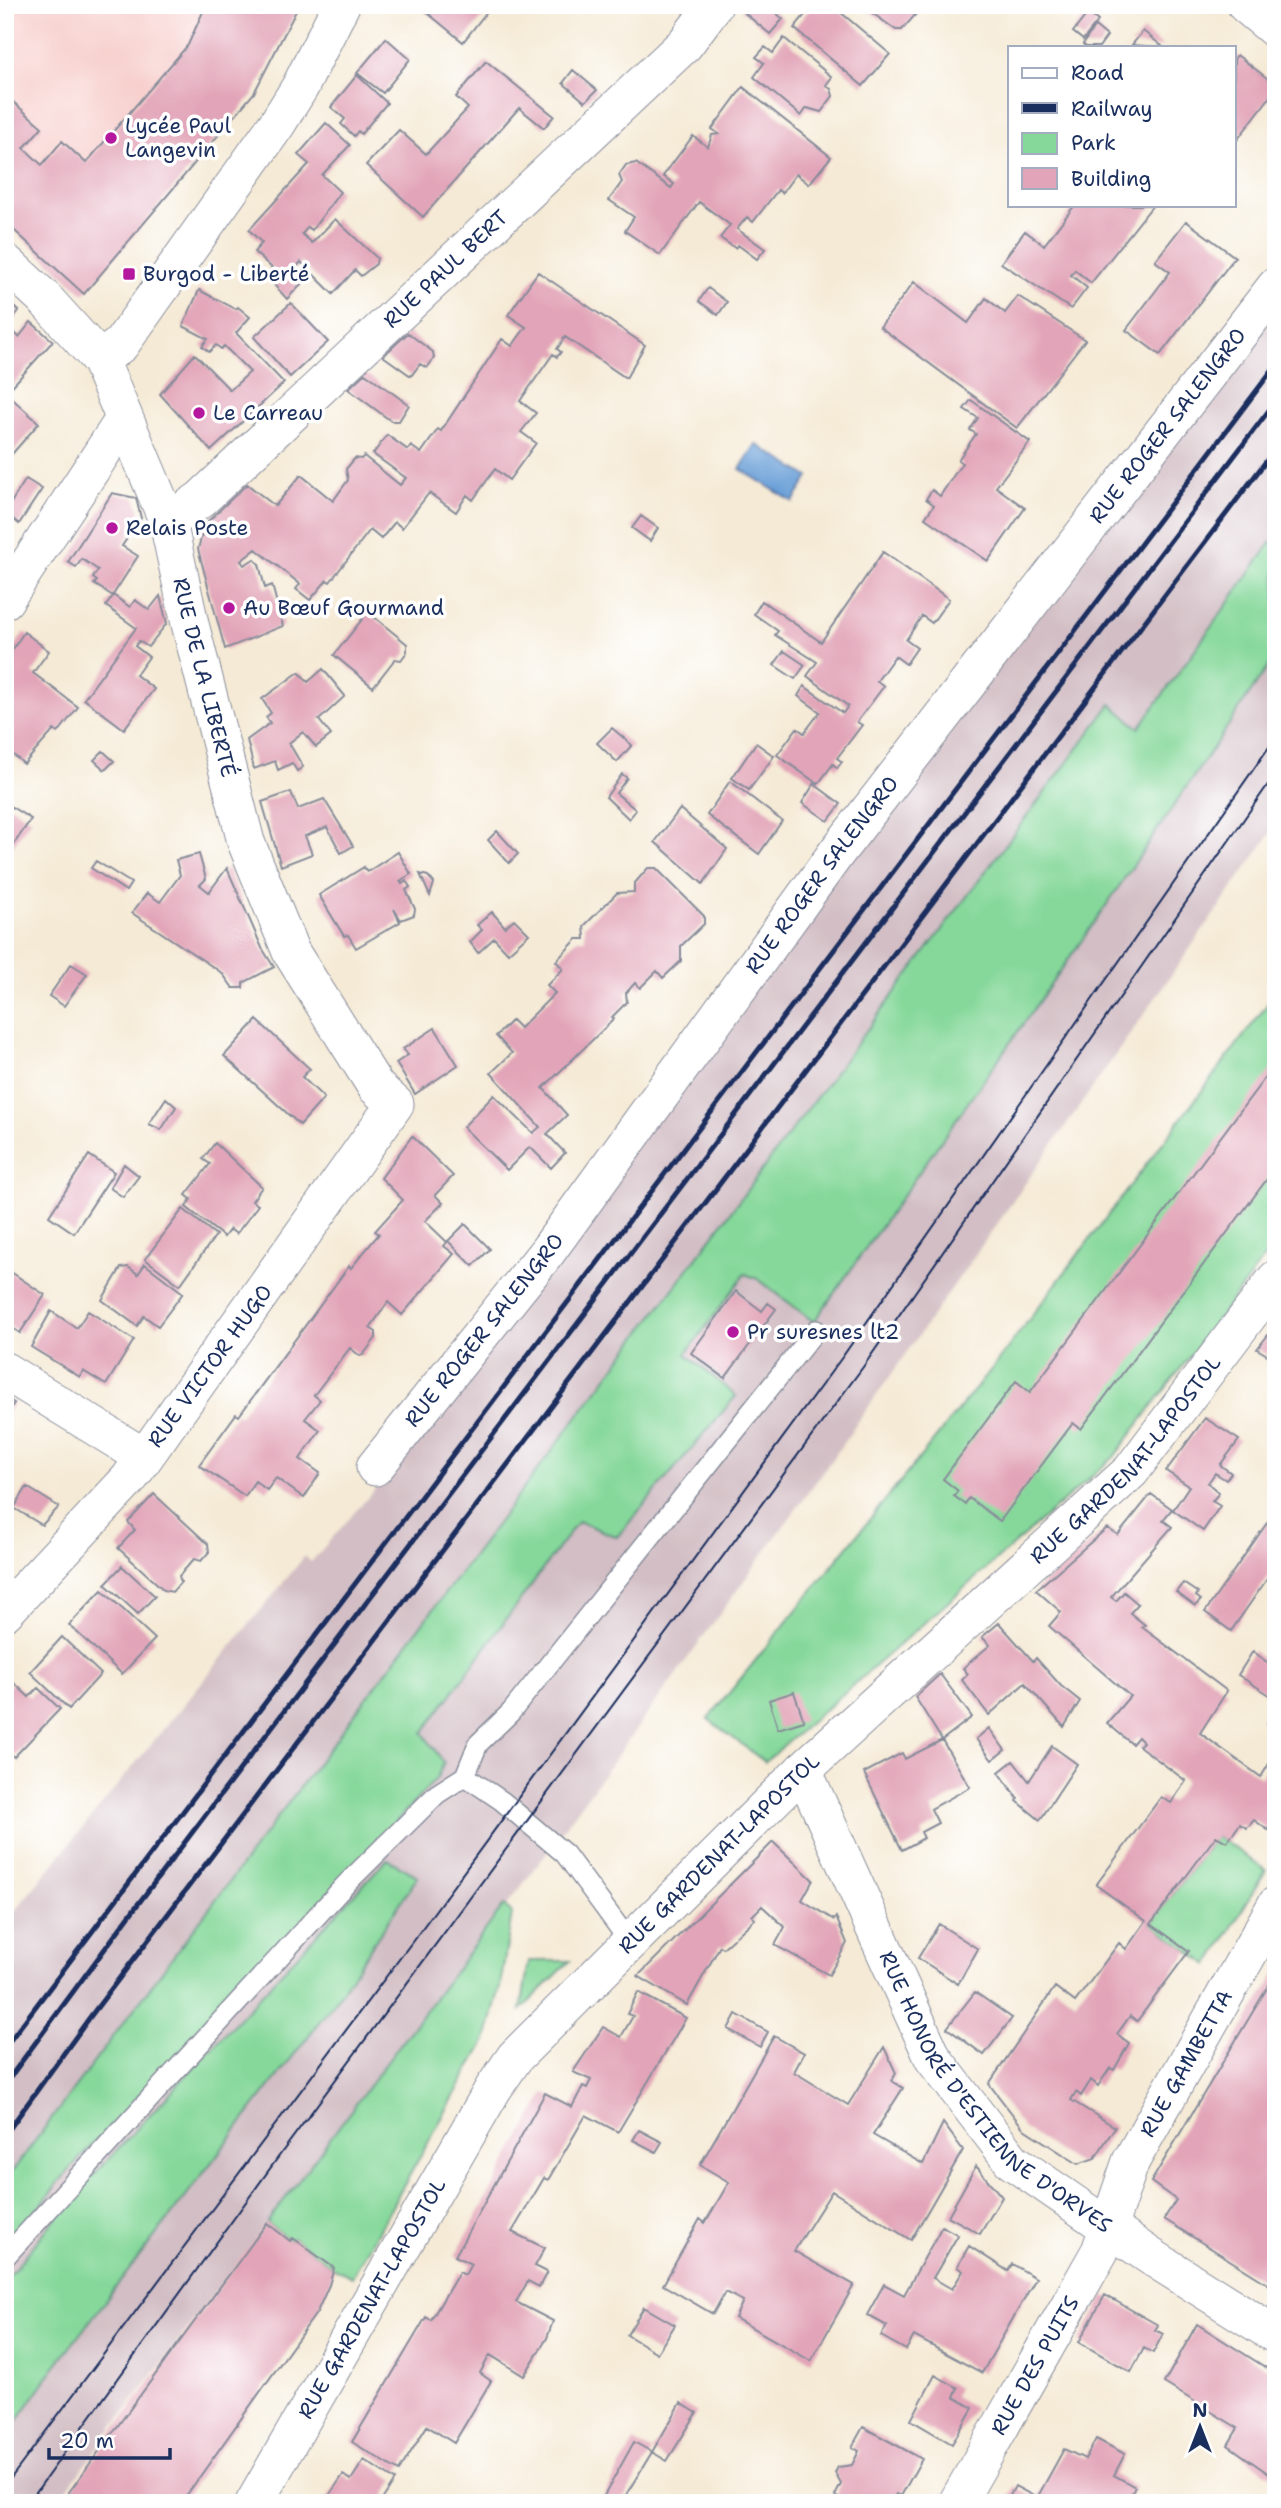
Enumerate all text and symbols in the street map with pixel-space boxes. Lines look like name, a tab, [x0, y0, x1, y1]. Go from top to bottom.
legend	[1008, 46, 1236, 206]
text: Road	[1071, 59, 1124, 87]
text: Railway	[1071, 95, 1153, 123]
place label: Lycée Paul Langevin	[125, 112, 232, 164]
text: Park	[1071, 129, 1116, 157]
marker: Lycée Paul Langevin	[103, 130, 119, 146]
text: Building	[1071, 165, 1151, 193]
street label: RUE PAUL BERT	[377, 204, 514, 334]
place label: Burgod - Liberté	[143, 260, 310, 288]
marker: Burgod - Liberté	[121, 266, 137, 282]
street label: RUE ROGER SALENGRO	[1083, 322, 1252, 529]
place label: Le Carreau	[213, 399, 323, 427]
marker: Le Carreau	[191, 405, 207, 421]
place label: Relais Poste	[126, 514, 248, 542]
marker: Relais Poste	[104, 520, 120, 536]
street label: RUE DE LA LIBERTÉ	[166, 575, 244, 780]
place label: Au Bœuf Gourmand	[243, 594, 444, 622]
marker: Au Bœuf Gourmand	[221, 600, 237, 616]
street label: RUE ROGER SALENGRO	[739, 770, 905, 980]
street label: RUE ROGER SALENGRO	[398, 1228, 570, 1433]
street label: RUE VICTOR HUGO	[141, 1279, 279, 1453]
place label: Pr suresnes lt2	[747, 1318, 899, 1346]
marker: Pr suresnes lt2	[725, 1324, 741, 1340]
street label: RUE GARDENAT-LAPOSTOL	[1024, 1349, 1228, 1570]
street label: RUE GARDENAT-LAPOSTOL	[612, 1747, 826, 1960]
street label: RUE HONORÉ D'ESTIENNE D'ORVES	[873, 1947, 1117, 2239]
street label: RUE GAMBETTA	[1133, 1985, 1239, 2142]
street label: RUE GARDENAT-LAPOSTOL	[292, 2173, 453, 2424]
street label: RUE DES PUITS	[984, 2291, 1086, 2440]
north arrow	[1166, 2392, 1236, 2462]
text: N	[1192, 2398, 1208, 2423]
scale bar	[49, 2417, 170, 2461]
text: 20 m	[60, 2427, 114, 2455]

